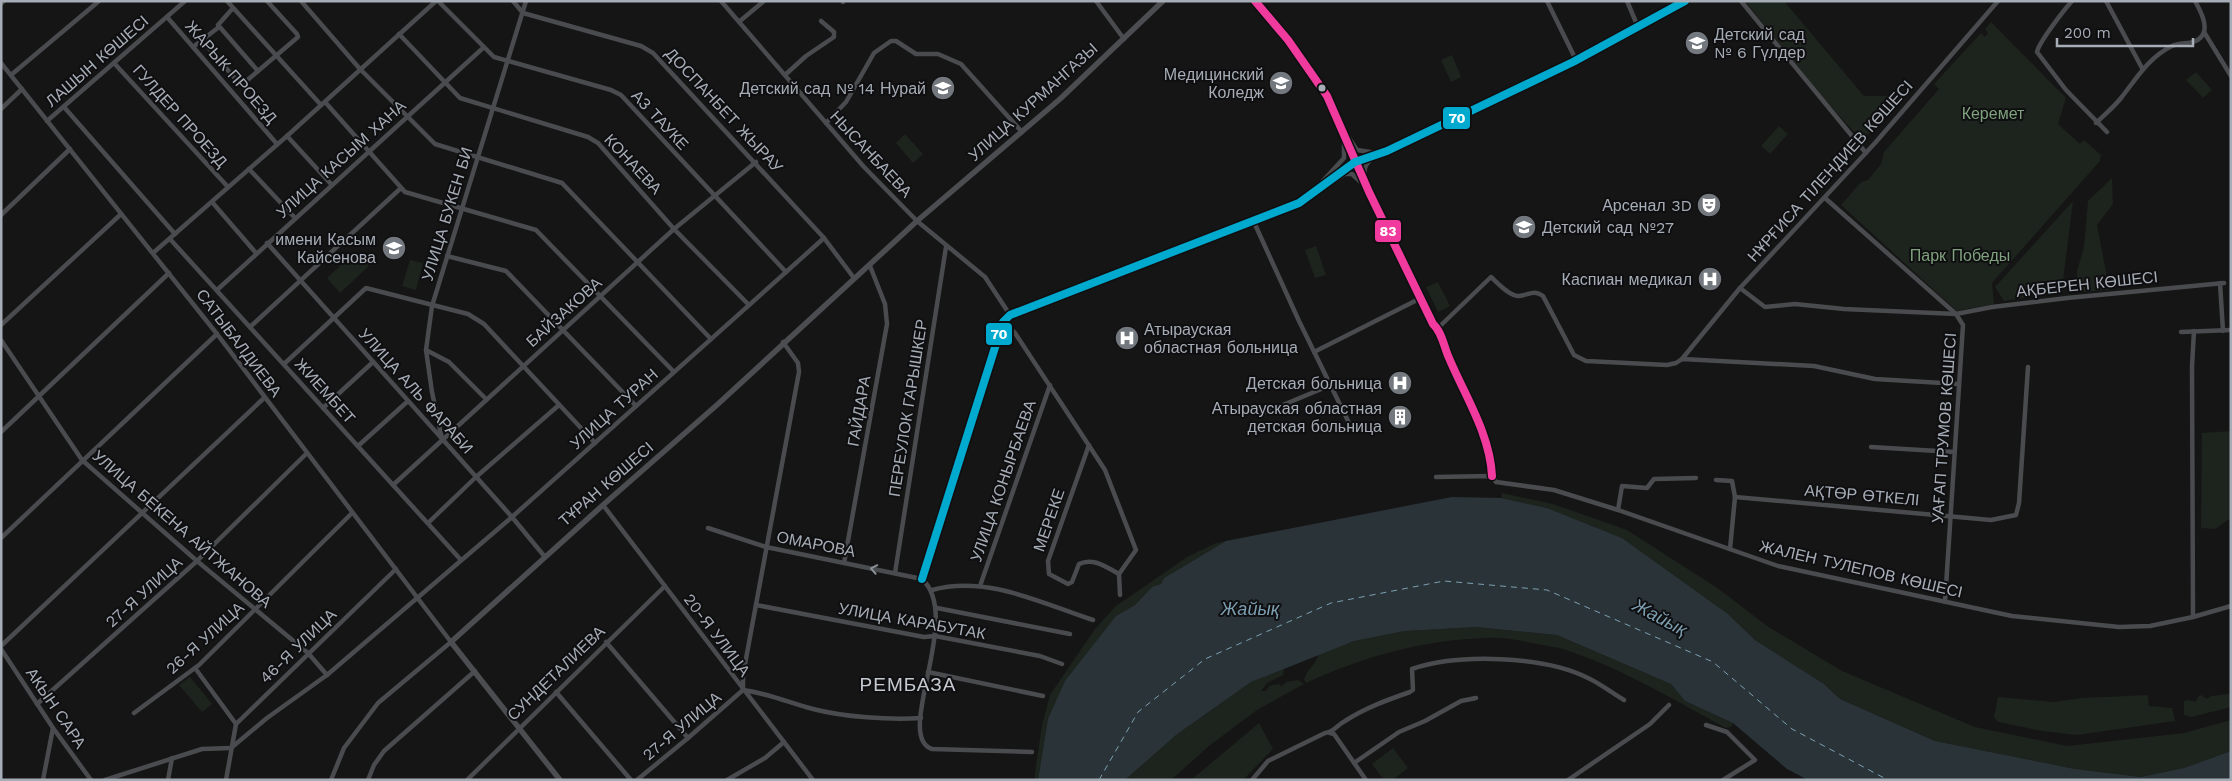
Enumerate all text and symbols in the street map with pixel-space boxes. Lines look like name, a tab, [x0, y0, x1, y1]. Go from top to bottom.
street label: ЛАШЫН КӨШЕСІ	[42, 11, 152, 111]
scale bar	[2057, 15, 2193, 47]
street label: ЖАРЫК ПРОЕЗД	[181, 17, 281, 127]
text: 200 m	[2064, 24, 2111, 42]
place label: Детский сад № 6 Гүлдер	[1714, 25, 1806, 62]
school or university icon: Детский сад № 6 Гүлдер	[1684, 30, 1710, 56]
street label: УЛИЦА КУРМАНГАЗЫ	[965, 39, 1101, 165]
street label: ДОСПАНБЕТ ЖЫРАУ	[661, 44, 787, 177]
street label: ГУЛДЕР ПРОЕЗД	[129, 61, 231, 171]
place label: Медицинский Коледж	[1164, 65, 1264, 102]
school or university icon: Медицинский Коледж	[1268, 70, 1294, 96]
school or university icon: Детский сад № 14 Нурай	[930, 75, 956, 101]
street label: НҰРҒИСА ТІЛЕНДИЕВ КӨШЕСІ	[1743, 76, 1917, 266]
place label: Детский сад № 14 Нурай	[739, 79, 926, 98]
unlabelled marker	[1317, 83, 1327, 93]
street label: АЗ ТАУКЕ	[627, 86, 693, 154]
street label: УЛИЦА КАСЫМ ХАНА	[272, 96, 410, 222]
park label: Керемет	[1962, 104, 2025, 123]
line badge: 70	[1442, 106, 1471, 130]
street label: НЫСАНБАЕВА	[826, 107, 916, 201]
text: 70	[1448, 110, 1466, 126]
street label: КОНАЕВА	[600, 130, 666, 198]
street label: УЛИЦА БУКЕН БИ	[418, 145, 476, 283]
theatre icon: Арсенал 3D	[1696, 192, 1722, 218]
place label: Арсенал 3D	[1602, 196, 1692, 215]
school or university icon: Детский сад №27	[1511, 214, 1537, 240]
place label: Детский сад №27	[1542, 218, 1674, 237]
line badge: 83	[1374, 219, 1402, 243]
text: 83	[1380, 223, 1396, 239]
place label: имени Касым Кайсенова	[275, 230, 376, 267]
school or university icon: имени Касым Кайсенова	[381, 235, 407, 261]
park label: Парк Победы	[1910, 246, 2010, 265]
hospital icon: Каспиан медикал	[1697, 266, 1723, 292]
street label: АҚБЕРЕН КӨШЕСІ	[2015, 267, 2159, 301]
place label: Каспиан медикал	[1562, 270, 1692, 289]
street label: БАЙЗАКОВА	[522, 273, 606, 351]
street label: САТЫБАЛДИЕВА	[192, 285, 286, 401]
street label: ПЕРЕУЛОК ГАРЫШКЕР	[885, 318, 931, 498]
place label: Атырауская областная больница	[1144, 320, 1298, 357]
line badge: 70	[985, 322, 1013, 346]
street label: УЛИЦА АЛЬ ФАРАБИ	[355, 325, 477, 457]
hospital icon: Атырауская областная больница	[1114, 325, 1140, 351]
text: 70	[990, 326, 1008, 342]
street label: УАҒАП ТРУМОВ КӨШЕСІ	[1928, 332, 1960, 524]
street label: ЖИЕМБЕТ	[291, 354, 359, 428]
street label: УЛИЦА ТУРАН	[566, 365, 662, 453]
hospital icon: Детская больница	[1387, 370, 1413, 396]
street label: ГАЙДАРА	[843, 374, 875, 448]
place label: Детская больница	[1246, 374, 1382, 393]
street label: УЛИЦА КОНЫРБАЕВА	[966, 397, 1040, 564]
place label: Атырауская областная детская больница	[1212, 399, 1382, 436]
building icon: Атырауская областная детская больница	[1387, 404, 1413, 430]
street label: ТҰРАН КӨШЕСІ	[555, 438, 657, 530]
street label: УЛИЦА БЕКЕНА АЙТЖАНОВА	[89, 446, 276, 612]
street label: АҚТӨР ӨТКЕЛІ	[1804, 481, 1920, 509]
street label: МЕРЕКЕ	[1029, 486, 1069, 554]
street label: ОМАРОВА	[775, 527, 857, 561]
street label: ЖАЛЕН ТУЛЕПОВ КӨШЕСІ	[1758, 536, 1964, 602]
street label: 27-Я УЛИЦА	[102, 552, 186, 631]
one-way arrow	[870, 564, 879, 574]
street label: 20-Я УЛИЦА	[680, 590, 754, 680]
water label: Жайық	[1628, 594, 1692, 641]
street label: 26-Я УЛИЦА	[162, 598, 248, 678]
water label: Жайық	[1220, 598, 1281, 619]
street label: УЛИЦА КАРАБУТАК	[837, 599, 988, 643]
street label: 46-Я УЛИЦА	[256, 605, 340, 687]
street label: СУНДЕТАЛИЕВА	[503, 621, 609, 724]
street label: АКЫН САРА	[22, 664, 90, 752]
district label: РЕМБАЗА	[860, 673, 956, 696]
street label: 27-Я УЛИЦА	[639, 688, 725, 764]

